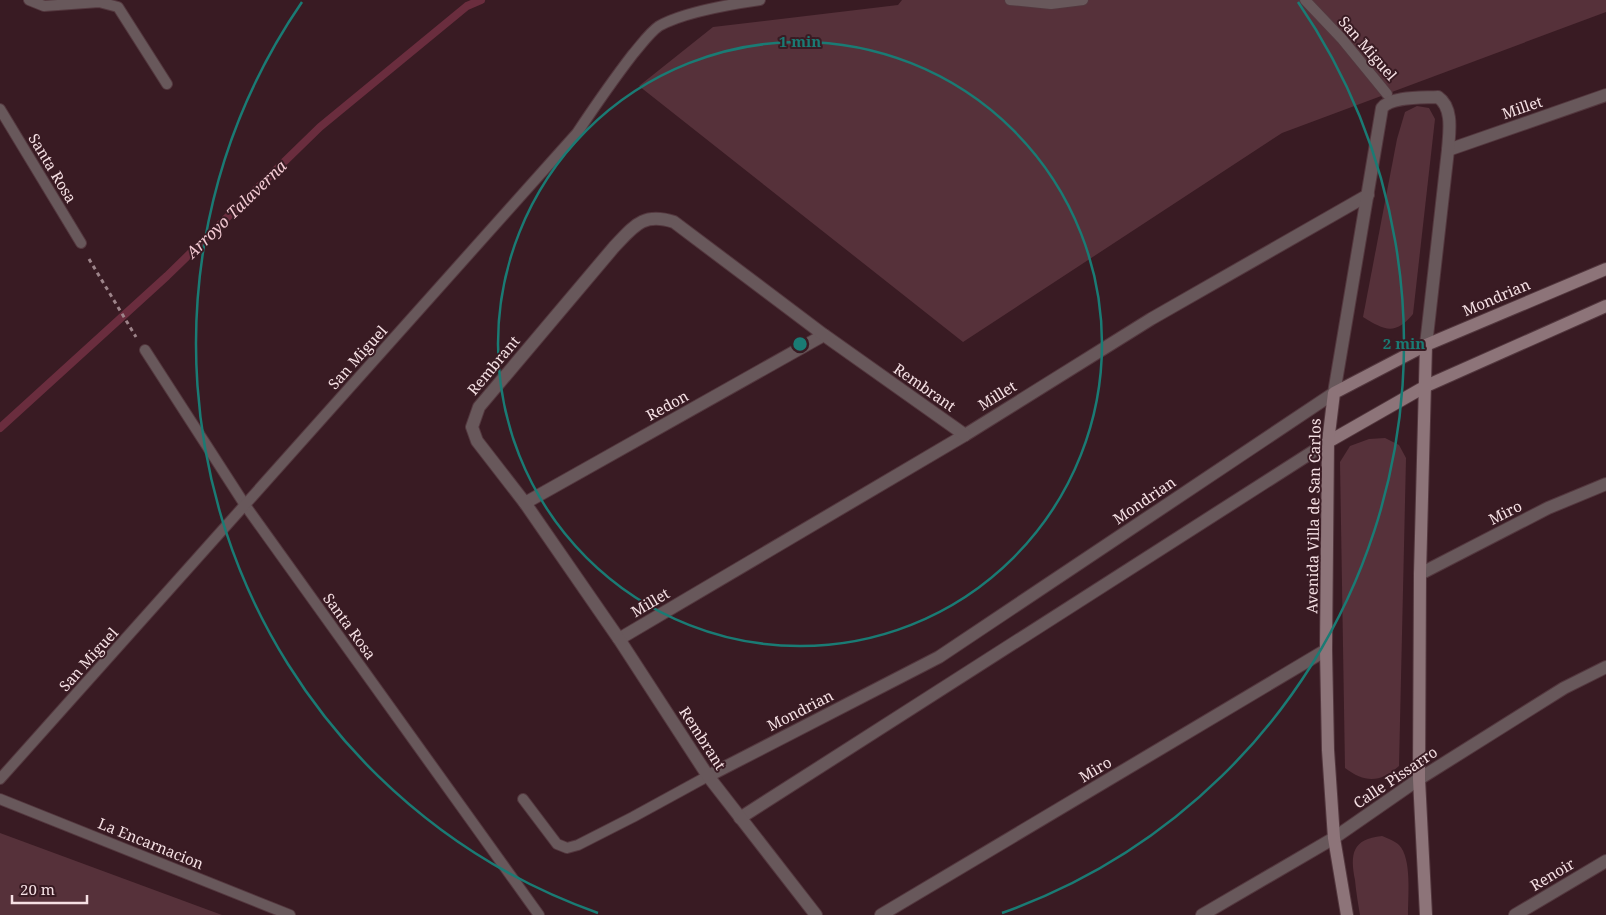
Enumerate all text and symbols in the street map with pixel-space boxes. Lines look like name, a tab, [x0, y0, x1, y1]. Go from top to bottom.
street label: San Miguel	[1334, 12, 1402, 85]
text: 1 min	[779, 31, 821, 51]
street label: Millet	[1499, 91, 1545, 123]
street label: Santa Rosa	[24, 130, 82, 206]
water label: Arroyo Talaverna	[180, 155, 292, 264]
street label: Mondrian	[1459, 274, 1533, 320]
street label: San Miguel	[323, 321, 391, 393]
street label: Rembrant	[462, 331, 524, 399]
text: 2 min	[1383, 333, 1425, 353]
centre of rings	[791, 335, 809, 353]
street label: Rembrant	[890, 358, 960, 416]
street label: Millet	[974, 376, 1020, 414]
street label: Redon	[642, 385, 692, 425]
street label: Avenida Villa de San Carlos	[1301, 418, 1325, 614]
street label: Mondrian	[1109, 472, 1180, 528]
street label: Miro	[1485, 495, 1525, 529]
street label: Millet	[627, 583, 673, 621]
street label: Santa Rosa	[319, 589, 381, 663]
street label: San Miguel	[54, 623, 122, 695]
street label: Mondrian	[764, 685, 837, 735]
street label: Rembrant	[675, 703, 731, 773]
street label: Calle Pissarro	[1349, 741, 1441, 813]
street label: Miro	[1075, 752, 1115, 786]
street label: La Encarnacion	[95, 813, 207, 873]
street label: Renoir	[1526, 853, 1578, 895]
scale bar	[12, 872, 88, 904]
text: 20 m	[20, 879, 55, 899]

